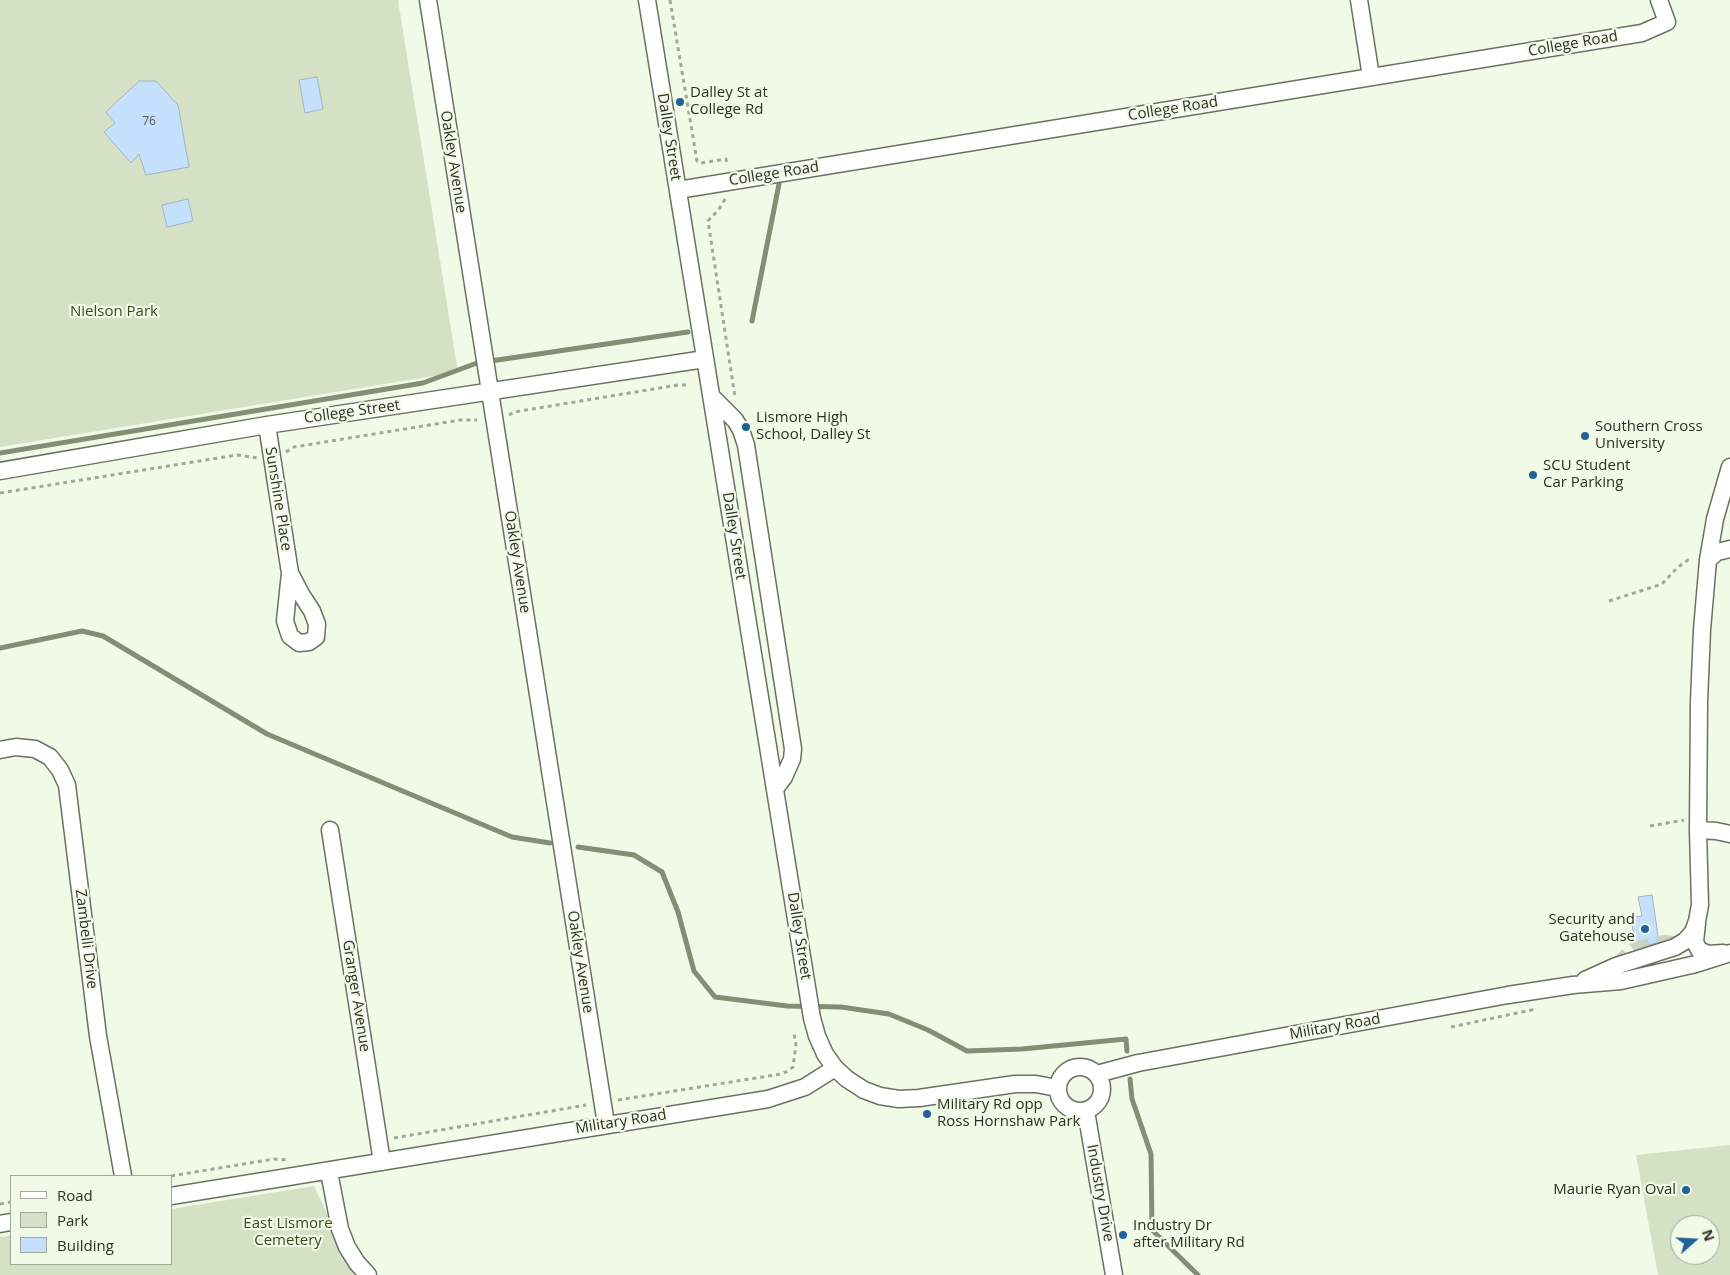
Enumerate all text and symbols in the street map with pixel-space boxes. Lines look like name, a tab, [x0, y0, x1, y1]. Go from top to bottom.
street label: College Road	[1527, 27, 1619, 61]
place label: Dalley St at College Rd	[690, 84, 768, 119]
street label: Dalley Street	[653, 92, 685, 182]
street label: College Road	[1127, 93, 1219, 125]
marker: Dalley St at College Rd	[674, 96, 686, 108]
street label: Oakley Avenue	[436, 109, 470, 215]
house number: 76	[142, 115, 156, 129]
street label: College Road	[728, 158, 820, 190]
park label: Nielson Park	[70, 303, 158, 321]
street label: College Street	[303, 396, 401, 428]
place label: Lismore High School, Dalley St	[756, 409, 870, 444]
place label: Southern Cross University	[1595, 418, 1703, 453]
marker: Lismore High School, Dalley St	[740, 421, 752, 433]
marker: Southern Cross University	[1579, 430, 1591, 442]
street label: Sunshine Place	[261, 446, 295, 552]
place label: SCU Student Car Parking	[1543, 457, 1630, 492]
marker: SCU Student Car Parking	[1527, 469, 1539, 481]
street label: Dalley Street	[718, 491, 750, 581]
street label: Oakley Avenue	[500, 509, 534, 615]
street label: Zambelli Drive	[71, 888, 101, 990]
street label: Dalley Street	[783, 891, 815, 981]
street label: Oakley Avenue	[563, 909, 597, 1015]
place label: Security and Gatehouse	[1549, 911, 1635, 946]
marker: Security and Gatehouse	[1639, 923, 1651, 935]
street label: Granger Avenue	[338, 939, 374, 1053]
street label: Military Road	[1288, 1010, 1382, 1044]
place label: Military Rd opp Ross Hornshaw Park	[937, 1096, 1080, 1131]
street label: Military Road	[574, 1106, 668, 1138]
marker: Military Rd opp Ross Hornshaw Park	[921, 1108, 933, 1120]
street label: Industry Drive	[1083, 1143, 1117, 1243]
legend	[10, 1175, 172, 1265]
place label: Maurie Ryan Oval	[1553, 1181, 1676, 1199]
marker: Maurie Ryan Oval	[1680, 1184, 1692, 1196]
text: Road	[57, 1185, 93, 1205]
text: Park	[57, 1210, 88, 1230]
park label: East Lismore Cemetery	[243, 1215, 333, 1250]
north arrow	[1670, 1215, 1720, 1265]
place label: Industry Dr after Military Rd	[1133, 1217, 1245, 1252]
text: N	[1698, 1227, 1720, 1244]
marker: Industry Dr after Military Rd	[1117, 1229, 1129, 1241]
text: Building	[57, 1235, 114, 1255]

